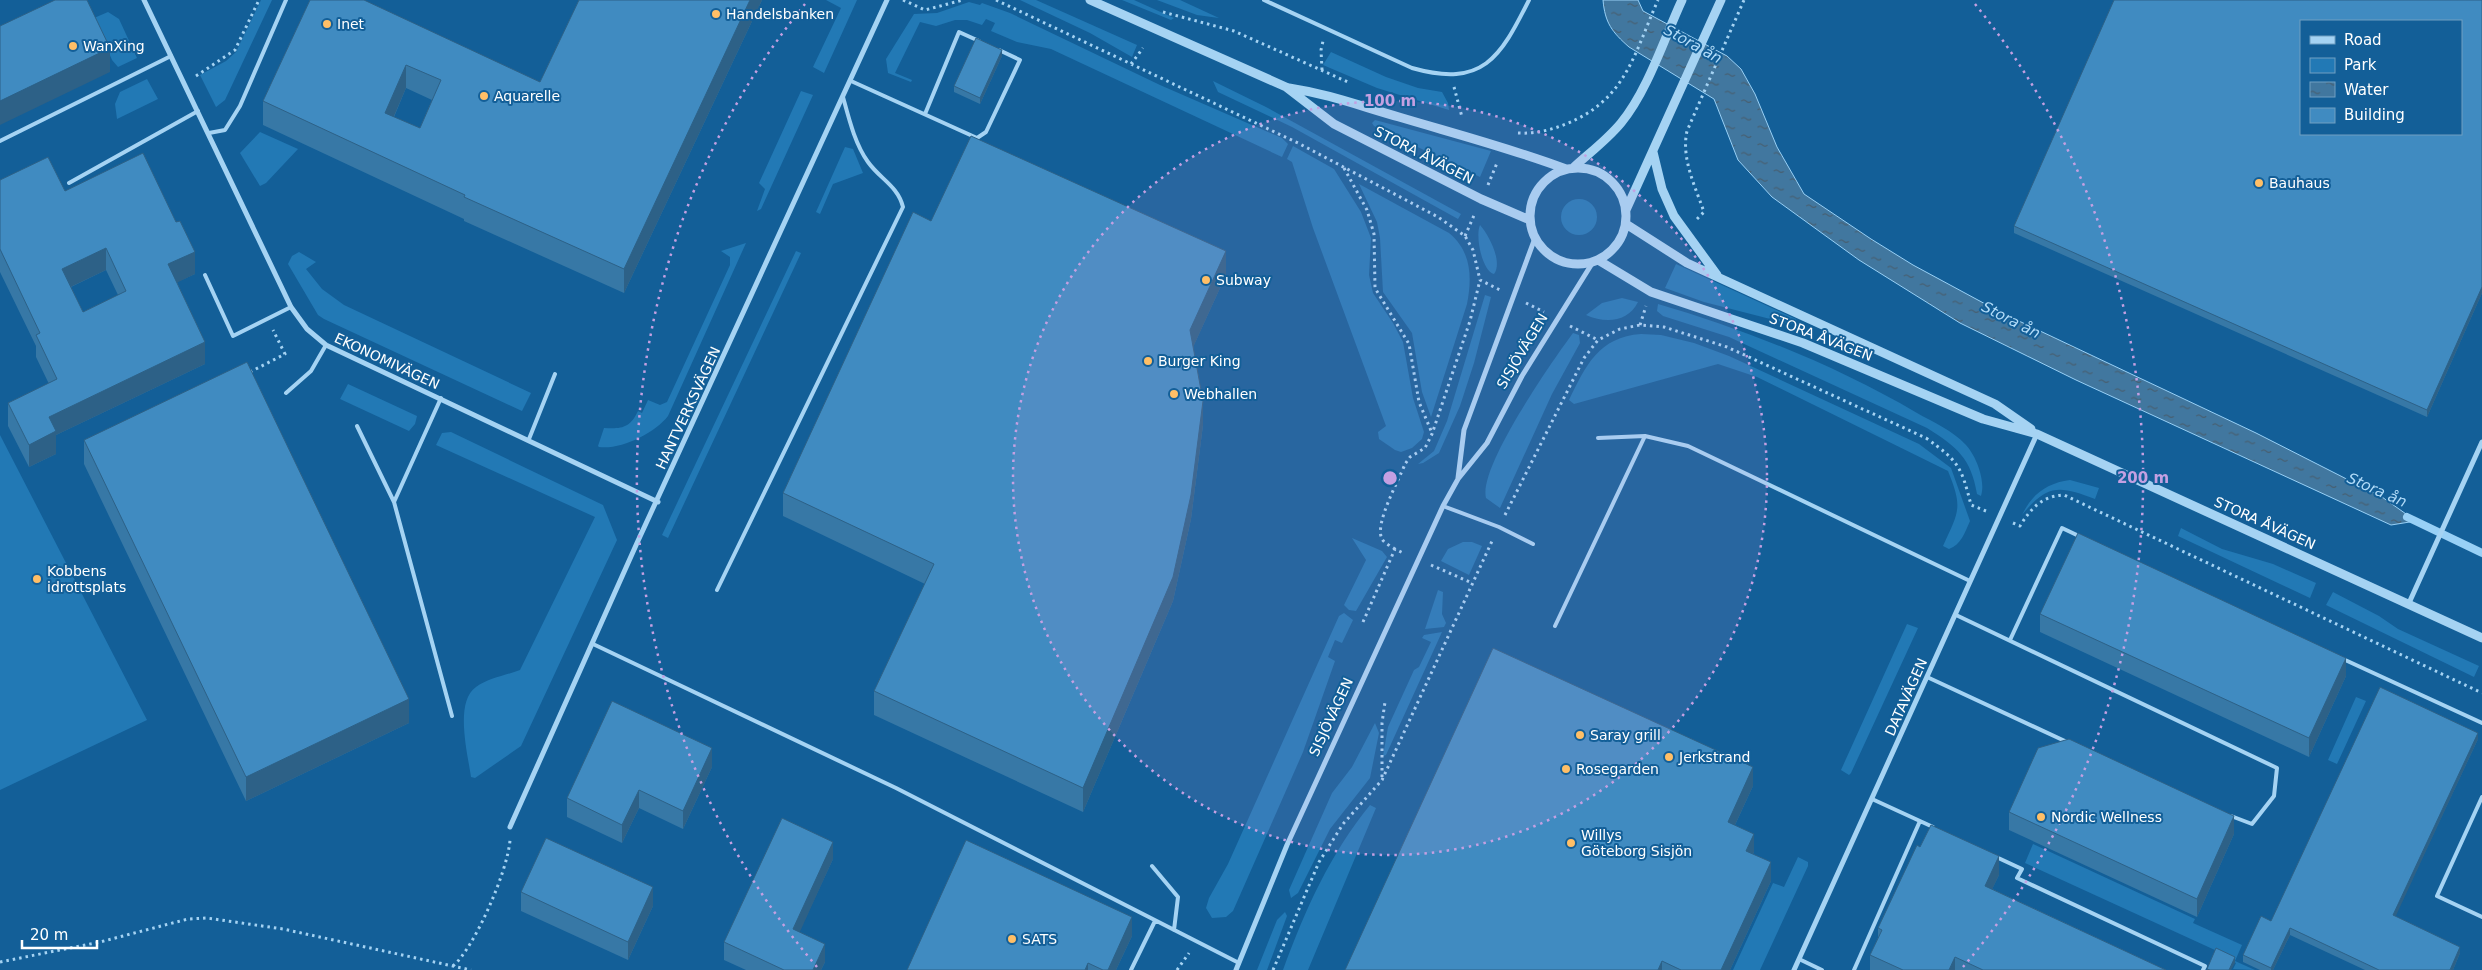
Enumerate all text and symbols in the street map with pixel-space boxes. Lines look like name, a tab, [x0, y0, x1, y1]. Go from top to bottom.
place label: Handelsbanken	[726, 6, 834, 22]
marker: Handelsbanken	[710, 8, 722, 20]
place label: Inet	[337, 16, 365, 32]
marker: Inet	[321, 18, 333, 30]
legend	[2300, 20, 2462, 135]
water label: Stora ån	[1661, 21, 1725, 67]
text: Road	[2344, 31, 2382, 49]
place label: WanXing	[83, 38, 145, 54]
marker: WanXing	[67, 40, 79, 52]
text: Park	[2344, 56, 2377, 74]
text: Water	[2344, 81, 2389, 99]
place label: Aquarelle	[494, 88, 560, 104]
marker: Aquarelle	[478, 90, 490, 102]
text: 100 m	[1364, 92, 1416, 110]
text: Building	[2344, 106, 2405, 124]
street label: STORA ÅVÄGEN	[1372, 122, 1477, 187]
place label: Bauhaus	[2269, 175, 2330, 191]
marker: Bauhaus	[2253, 177, 2265, 189]
place label: Subway	[1216, 272, 1271, 288]
marker: Subway	[1200, 274, 1212, 286]
water label: Stora ån	[1979, 298, 2043, 342]
street label: STORA ÅVÄGEN	[1767, 309, 1875, 364]
street label: SISJÖVÄGEN	[1492, 310, 1551, 392]
street label: EKONOMIVÄGEN	[332, 329, 443, 392]
street label: HANTVERKSVÄGEN	[652, 344, 723, 472]
place label: Burger King	[1158, 353, 1241, 369]
marker: Burger King	[1142, 355, 1154, 367]
place label: Webhallen	[1184, 386, 1257, 402]
marker: Webhallen	[1168, 388, 1180, 400]
centre of rings	[1381, 469, 1399, 487]
text: 200 m	[2117, 469, 2169, 487]
water label: Stora ån	[2344, 469, 2410, 511]
street label: STORA ÅVÄGEN	[2212, 493, 2319, 553]
place label: Kobbens idrottsplats	[47, 563, 126, 595]
marker: Kobbens idrottsplats	[31, 573, 43, 585]
street label: DATAVÄGEN	[1881, 655, 1930, 738]
street label: SISJÖVÄGEN	[1305, 675, 1356, 759]
place label: Saray grill	[1590, 727, 1661, 743]
marker: Saray grill	[1574, 729, 1586, 741]
place label: Jerkstrand	[1678, 749, 1750, 765]
marker: Jerkstrand	[1663, 751, 1675, 763]
place label: Rosegarden	[1576, 761, 1659, 777]
marker: Rosegarden	[1560, 763, 1572, 775]
place label: Nordic Wellness	[2051, 809, 2162, 825]
marker: Nordic Wellness	[2035, 811, 2047, 823]
place label: Willys Göteborg Sisjön	[1581, 827, 1692, 859]
marker: Willys Göteborg Sisjön	[1565, 837, 1577, 849]
scale bar	[22, 918, 98, 950]
text: 20 m	[30, 926, 68, 944]
place label: SATS	[1022, 931, 1057, 947]
marker: SATS	[1006, 933, 1018, 945]

